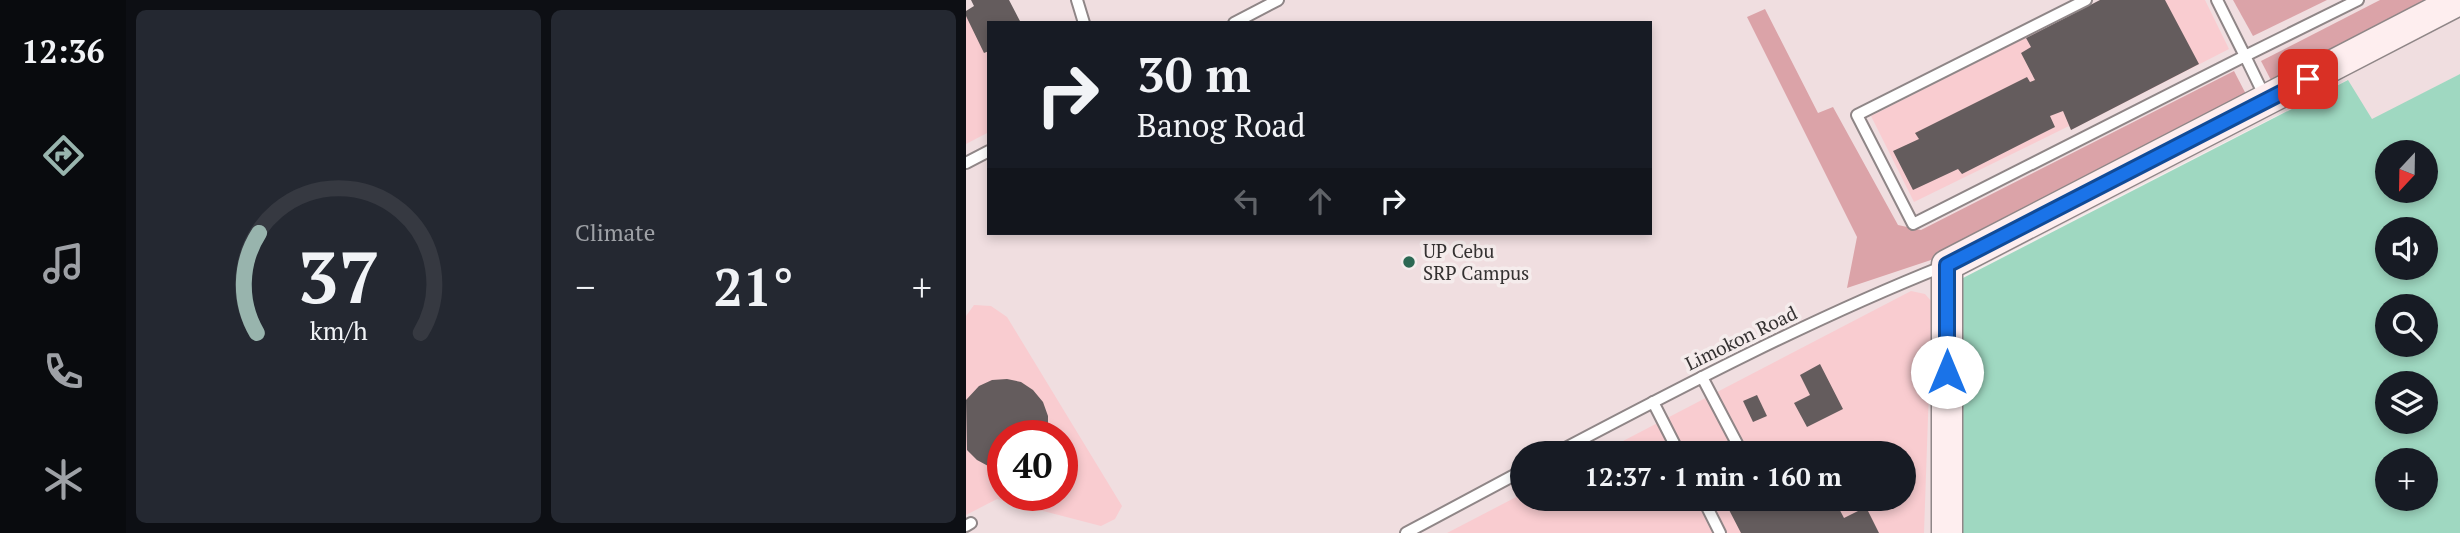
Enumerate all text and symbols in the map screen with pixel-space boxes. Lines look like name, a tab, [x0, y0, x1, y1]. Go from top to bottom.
text: 12:36	[21, 30, 105, 72]
text: 30 m	[1137, 41, 1251, 106]
icon: right	[1022, 49, 1113, 140]
pin	[2278, 49, 2338, 109]
icon: arrive	[2289, 60, 2327, 98]
text: Banog Road	[1137, 104, 1306, 146]
icon: directions	[39, 131, 88, 180]
north arrow	[2375, 140, 2438, 203]
map controls	[2375, 140, 2438, 511]
icon: left	[1228, 182, 1266, 220]
icon: ahead	[1301, 182, 1339, 220]
icon: right	[1374, 182, 1412, 220]
text: Climate	[575, 217, 655, 248]
button: sound	[2375, 217, 2438, 280]
text: 37	[297, 227, 380, 324]
place label: UP Cebu SRP Campus	[1423, 238, 1529, 285]
icon: music	[39, 239, 88, 288]
text: 21°	[713, 252, 794, 321]
marker: UP Cebu SRP Campus	[1401, 254, 1417, 270]
text: −	[575, 262, 595, 312]
text: +	[912, 262, 932, 312]
button: search	[2375, 294, 2438, 357]
street label: Limokon Road	[1681, 300, 1801, 375]
text: km/h	[310, 313, 368, 346]
position arrow	[1910, 335, 1984, 409]
icon: phone	[39, 347, 88, 396]
button: layers	[2375, 371, 2438, 434]
speed limit sign: 40	[987, 420, 1078, 511]
button: +	[2375, 448, 2438, 511]
icon: climate	[39, 455, 88, 504]
text: 12:37 · 1 min · 160 m	[1584, 459, 1842, 493]

